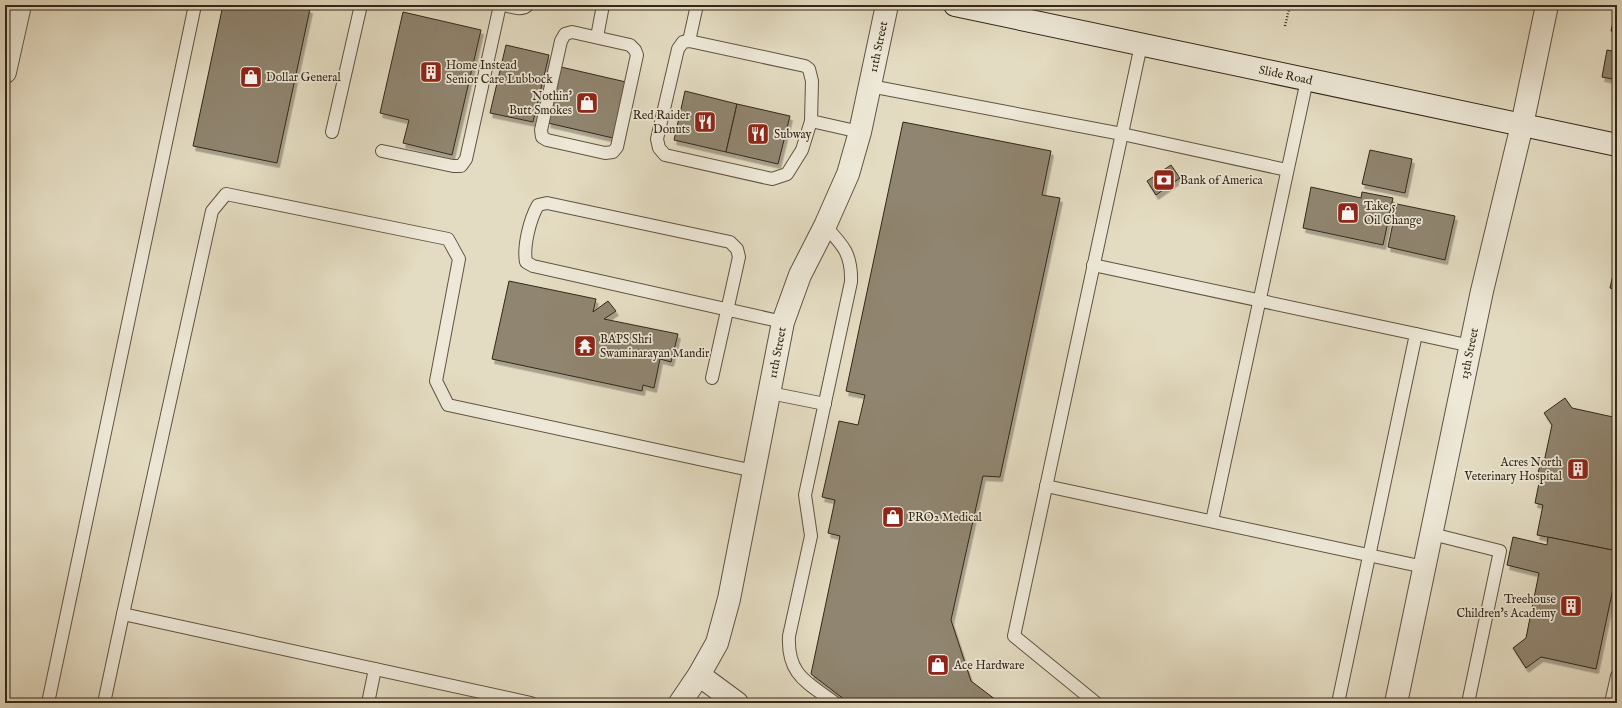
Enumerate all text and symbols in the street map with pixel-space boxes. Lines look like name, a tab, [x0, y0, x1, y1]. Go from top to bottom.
street label: 11th Street	[866, 20, 891, 74]
place label: Home Instead Senior Care Lubbock	[446, 58, 553, 87]
building icon: Home Instead Senior Care Lubbock	[418, 59, 444, 85]
street label: Slide Road	[1257, 62, 1314, 89]
shop icon: Dollar General	[238, 64, 264, 90]
place label: Dollar General	[266, 70, 341, 85]
place label: Nothin' Butt Smokes	[509, 89, 572, 118]
shop icon: Nothin' Butt Smokes	[574, 90, 600, 116]
place label: Red Raider Donuts	[633, 108, 691, 137]
restaurant icon: Red Raider Donuts	[692, 109, 718, 135]
restaurant icon: Subway	[745, 121, 771, 147]
place label: Subway	[774, 127, 812, 142]
bank icon: Bank of America	[1151, 167, 1177, 193]
place label: Bank of America	[1180, 173, 1264, 188]
place label: Take 5 Oil Change	[1364, 199, 1422, 228]
shop icon: Take 5 Oil Change	[1335, 200, 1361, 226]
street label: 11th Street	[765, 326, 790, 380]
street label: 13th Street	[1457, 327, 1482, 381]
place label: BAPS Shri Swaminarayan Mandir	[600, 332, 710, 361]
temple icon: BAPS Shri Swaminarayan Mandir	[572, 333, 598, 359]
place label: Acres North Veterinary Hospital	[1463, 455, 1563, 485]
building icon: Acres North Veterinary Hospital	[1565, 456, 1591, 482]
shop icon: PRO2 Medical	[880, 504, 906, 530]
place label: PRO2 Medical	[908, 510, 983, 525]
place label: Treehouse Children's Academy	[1456, 592, 1556, 621]
building icon: Treehouse Children's Academy	[1558, 593, 1584, 619]
shop icon: Ace Hardware	[925, 652, 951, 678]
place label: Ace Hardware	[953, 658, 1025, 673]

